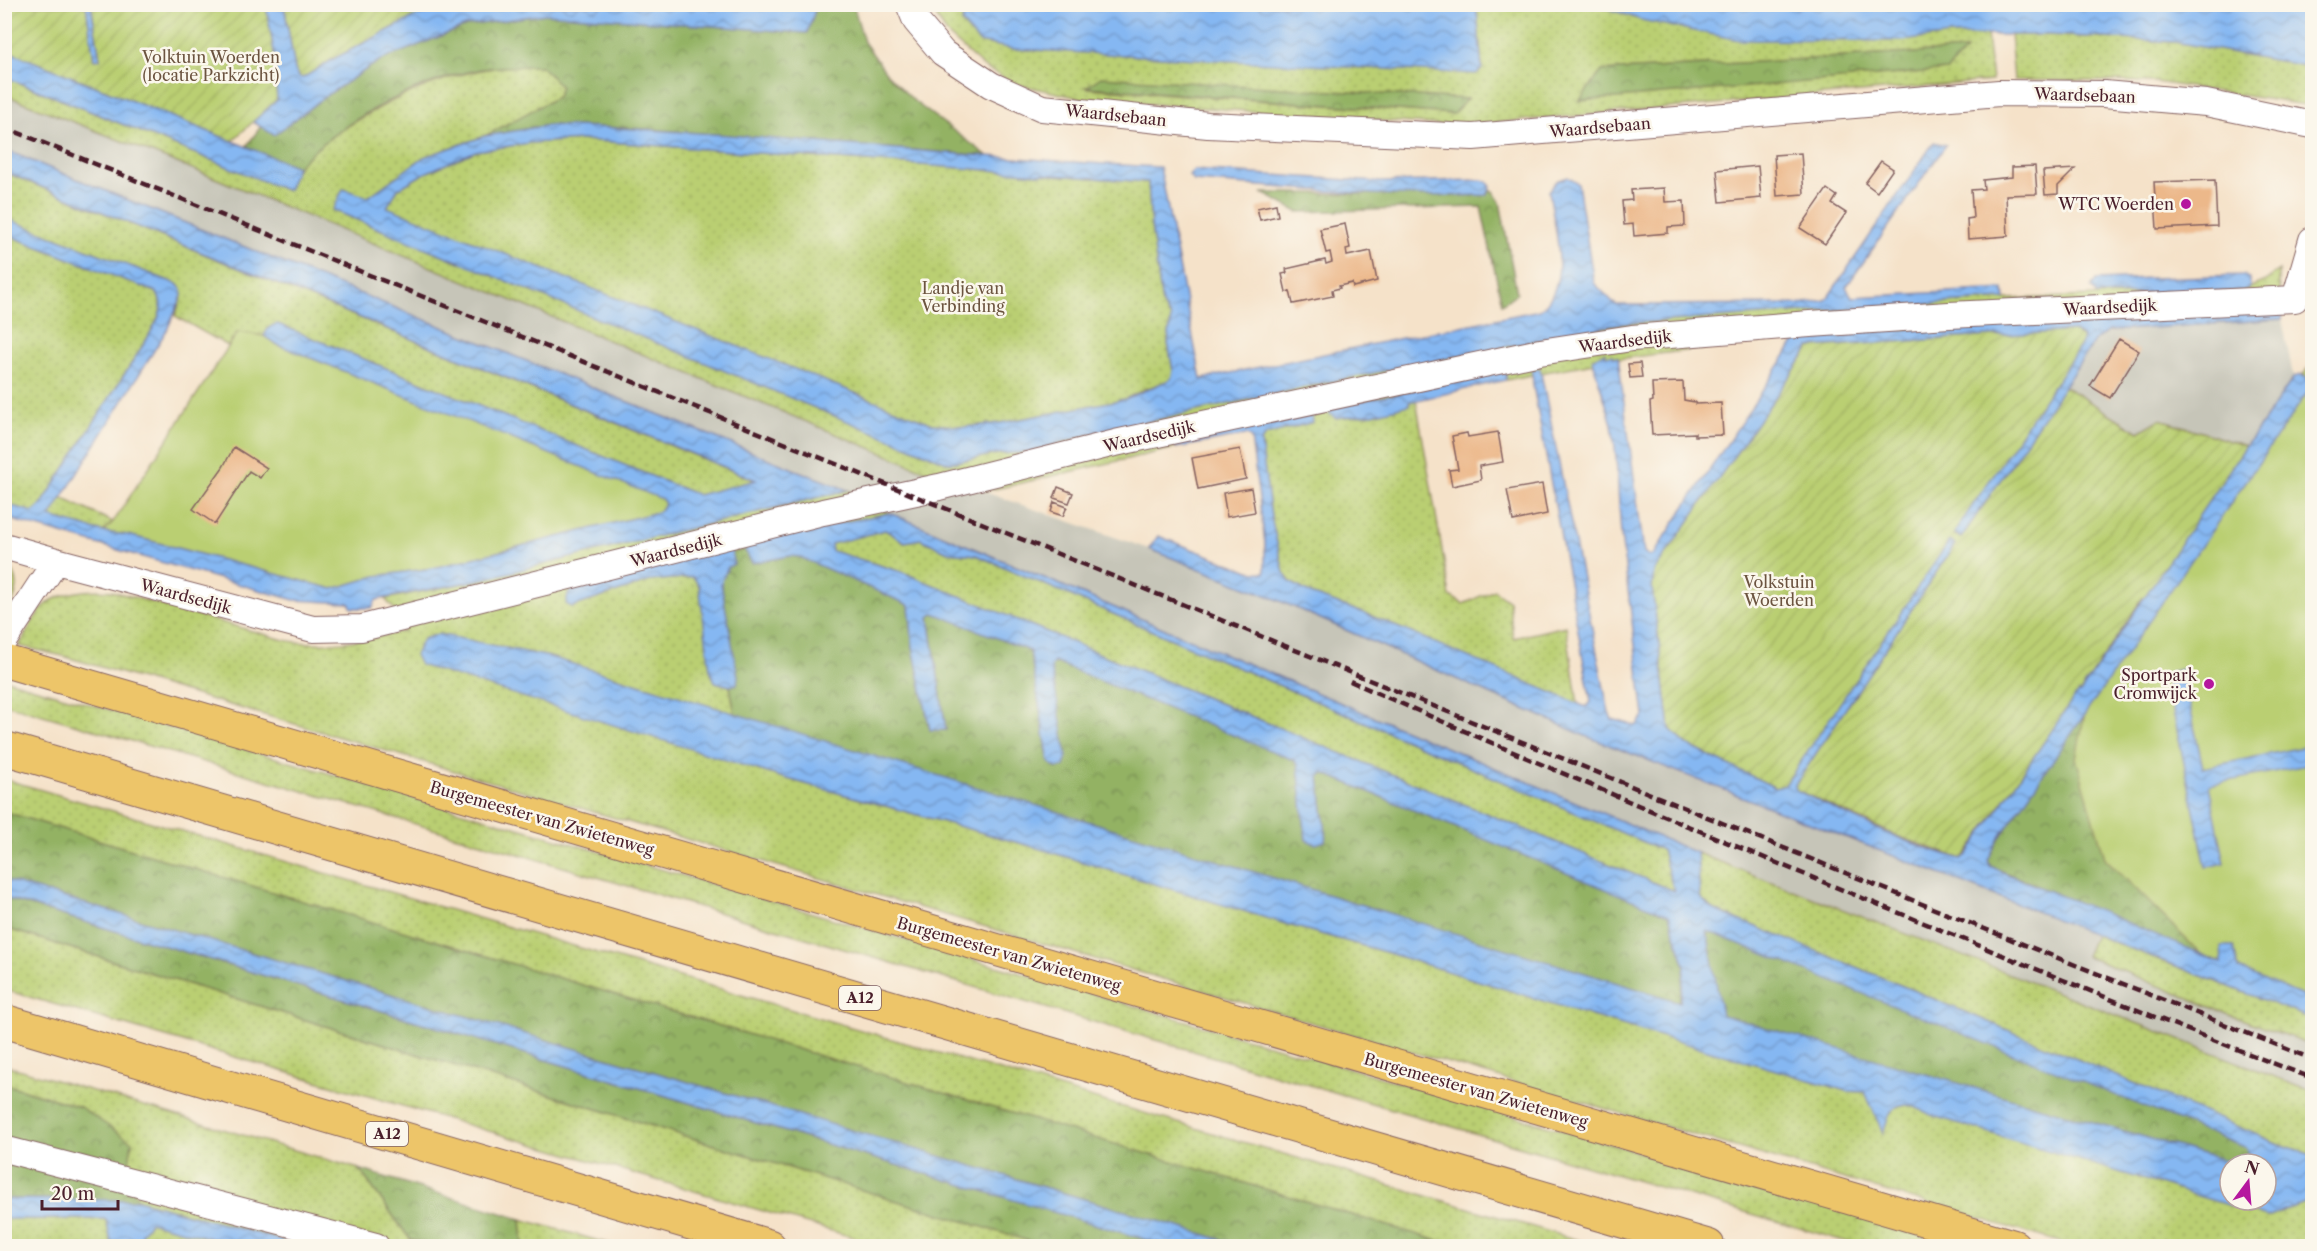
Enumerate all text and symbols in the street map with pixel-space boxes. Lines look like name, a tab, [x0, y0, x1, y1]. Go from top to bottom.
park label: Volktuin Woerden (locatie Parkzicht)	[141, 47, 280, 85]
street label: Waardsebaan	[2033, 83, 2136, 107]
street label: Waardsebaan	[1063, 100, 1168, 130]
street label: Waardsebaan	[1547, 113, 1652, 141]
place label: WTC Woerden	[2057, 194, 2174, 214]
marker: WTC Woerden	[2179, 197, 2193, 211]
park label: Landje van Verbinding	[920, 278, 1005, 316]
street label: Waardsedijk	[2062, 295, 2158, 319]
street label: Waardsedijk	[1576, 325, 1673, 357]
street label: Waardsedijk	[1100, 416, 1198, 456]
street label: Waardsedijk	[627, 529, 725, 571]
park label: Volkstuin Woerden	[1742, 572, 1815, 610]
street label: Waardsedijk	[137, 574, 235, 618]
place label: Sportpark Cromwijck	[2114, 665, 2198, 703]
marker: Sportpark Cromwijck	[2202, 677, 2216, 691]
street label: Burgemeester van Zwietenweg	[428, 776, 657, 860]
street label: Burgemeester van Zwietenweg	[895, 912, 1124, 996]
road number: A12	[839, 986, 881, 1010]
street label: Burgemeester van Zwietenweg	[1362, 1048, 1591, 1132]
road number: A12	[366, 1122, 408, 1146]
north arrow	[2218, 1152, 2278, 1212]
text: N	[2243, 1156, 2262, 1179]
scale bar	[42, 1173, 118, 1211]
text: 20 m	[51, 1183, 95, 1205]

